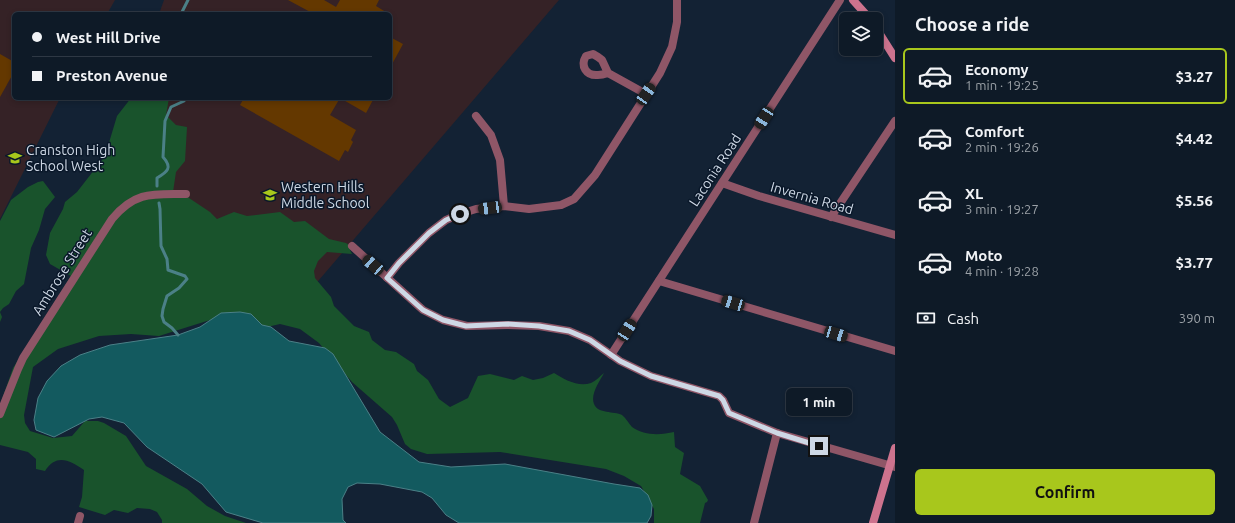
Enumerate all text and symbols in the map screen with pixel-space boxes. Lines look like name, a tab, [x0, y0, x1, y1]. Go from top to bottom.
map controls	[839, 12, 883, 56]
button: layers	[839, 12, 883, 56]
text: Choose a ride	[915, 14, 1029, 34]
text: West Hill Drive	[56, 29, 161, 46]
icon: car	[917, 58, 953, 94]
text: Economy	[965, 61, 1029, 78]
text: Preston Avenue	[56, 67, 168, 84]
text: $3.27	[1175, 68, 1213, 85]
text: 1 min · 19:25	[965, 78, 1039, 92]
car	[634, 81, 658, 107]
car	[752, 105, 776, 131]
icon: car	[917, 120, 953, 156]
text: Comfort	[965, 123, 1024, 140]
text: $4.42	[1175, 130, 1213, 147]
street label: Laconia Road	[686, 131, 744, 209]
text: 2 min · 19:26	[965, 140, 1039, 154]
place label: Cranston High School West	[26, 142, 115, 174]
school or university icon: Cranston High School West	[7, 150, 23, 166]
place label: Western Hills Middle School	[281, 179, 370, 211]
street label: Invernia Road	[769, 179, 855, 217]
icon: car	[917, 182, 953, 218]
text: XL	[965, 185, 983, 202]
school or university icon: Western Hills Middle School	[262, 187, 278, 203]
text: $5.56	[1175, 192, 1213, 209]
car	[477, 201, 503, 215]
text: 3 min · 19:27	[965, 202, 1039, 216]
route start	[451, 205, 469, 223]
street label: Ambrose Street	[29, 225, 95, 318]
icon: car	[917, 244, 953, 280]
text: Moto	[965, 247, 1003, 264]
car	[360, 253, 386, 277]
text: $3.77	[1175, 254, 1213, 271]
text: 4 min · 19:28	[965, 264, 1039, 278]
car	[720, 294, 746, 312]
icon: cash	[915, 307, 937, 329]
text: Cash	[947, 310, 979, 327]
text: 390 m	[1179, 311, 1215, 325]
car	[615, 317, 639, 343]
car	[823, 325, 849, 343]
callout: 1 min	[786, 388, 852, 416]
text: 1 min	[803, 395, 835, 409]
route end	[810, 437, 828, 455]
button: Confirm	[915, 469, 1215, 515]

